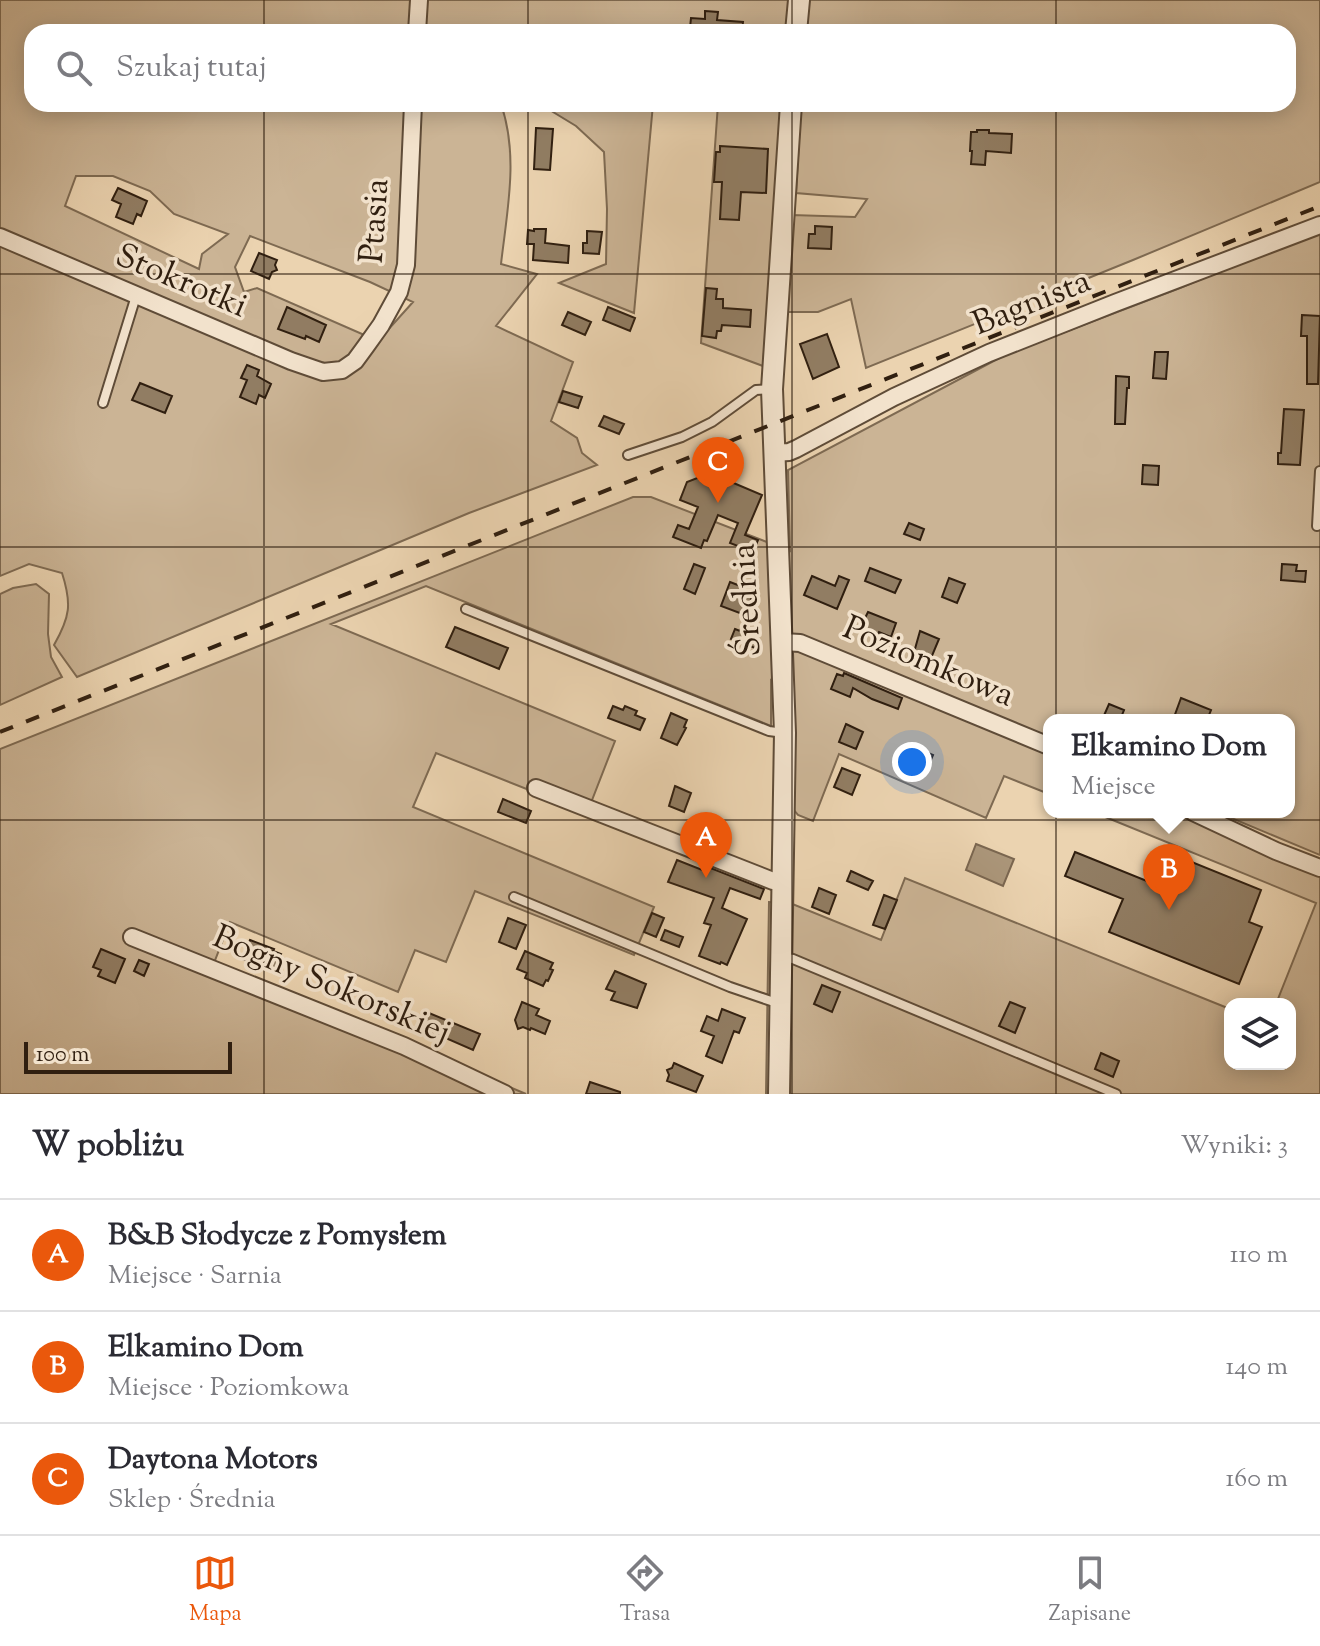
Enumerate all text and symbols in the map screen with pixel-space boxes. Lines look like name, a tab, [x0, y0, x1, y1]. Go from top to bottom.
search box	[24, 24, 1296, 112]
icon: search	[52, 46, 96, 90]
text: Szukaj tutaj	[116, 47, 267, 90]
street label: Ptasia	[349, 177, 403, 265]
street label: Stokrotki	[107, 232, 255, 332]
street label: Bagnista	[966, 258, 1098, 350]
pin: C	[692, 437, 744, 503]
street label: Średnia	[721, 542, 775, 658]
street label: Poziomkowa	[835, 605, 1021, 721]
popup	[1043, 714, 1295, 818]
text: Elkamino Dom	[1071, 726, 1267, 769]
your location	[892, 742, 932, 782]
text: Miejsce	[1071, 769, 1156, 806]
pin: A	[680, 812, 732, 878]
pin: B	[1143, 844, 1195, 910]
street label: Bogny Sokorskiej	[204, 914, 458, 1058]
map controls	[1224, 998, 1296, 1070]
button: layers	[1224, 998, 1296, 1070]
scale bar	[24, 1038, 232, 1074]
text: 100 m	[36, 1040, 89, 1072]
text: W pobliżu	[32, 1122, 184, 1171]
text: Wyniki: 3	[1181, 1128, 1288, 1165]
text: B&B Słodycze z Pomysłem	[108, 1215, 447, 1258]
text: A	[47, 1237, 69, 1274]
text: 110 m	[1230, 1237, 1288, 1274]
text: Miejsce · Sarnia	[108, 1258, 282, 1295]
text: Elkamino Dom	[108, 1327, 304, 1370]
text: B	[50, 1349, 66, 1386]
text: 140 m	[1225, 1349, 1288, 1386]
text: Miejsce · Poziomkowa	[108, 1370, 349, 1407]
text: Daytona Motors	[108, 1439, 318, 1482]
text: C	[48, 1461, 68, 1498]
text: 160 m	[1225, 1461, 1288, 1498]
text: Sklep · Średnia	[108, 1482, 276, 1519]
tab: Mapa	[189, 1551, 242, 1631]
tab: Trasa	[620, 1551, 670, 1631]
tab: Zapisane	[1048, 1551, 1131, 1631]

